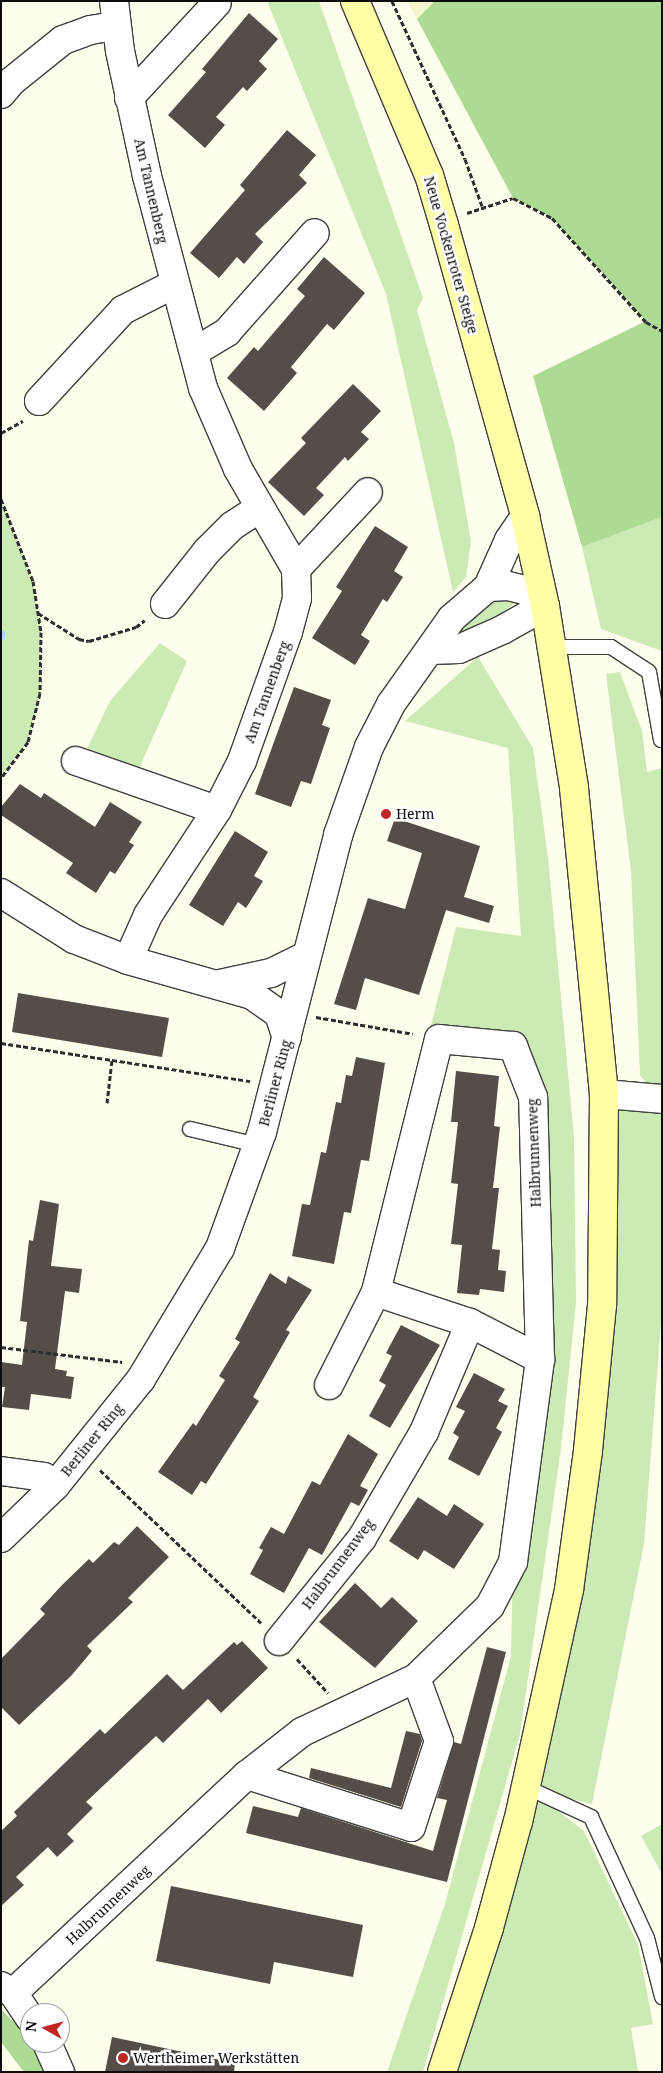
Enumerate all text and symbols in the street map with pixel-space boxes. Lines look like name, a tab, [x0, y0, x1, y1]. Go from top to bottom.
street label: Am Tannenberg	[131, 137, 171, 245]
street label: Neue Vockenroter Steige	[420, 174, 482, 336]
street label: Am Tannenberg	[241, 639, 293, 745]
place label: Herm	[396, 806, 434, 822]
marker: Herm	[380, 808, 392, 820]
street label: Berliner Ring	[255, 1038, 295, 1128]
street label: Halbrunnenweg	[524, 1098, 544, 1208]
street label: Berliner Ring	[57, 1400, 127, 1480]
street label: Halbrunnenweg	[298, 1515, 378, 1613]
street label: Halbrunnenweg	[62, 1862, 154, 1948]
north arrow	[20, 2003, 70, 2053]
text: N	[21, 2020, 41, 2033]
place label: Wertheimer Werkstätten	[133, 2050, 299, 2066]
marker: Wertheimer Werkstätten	[117, 2052, 129, 2064]

